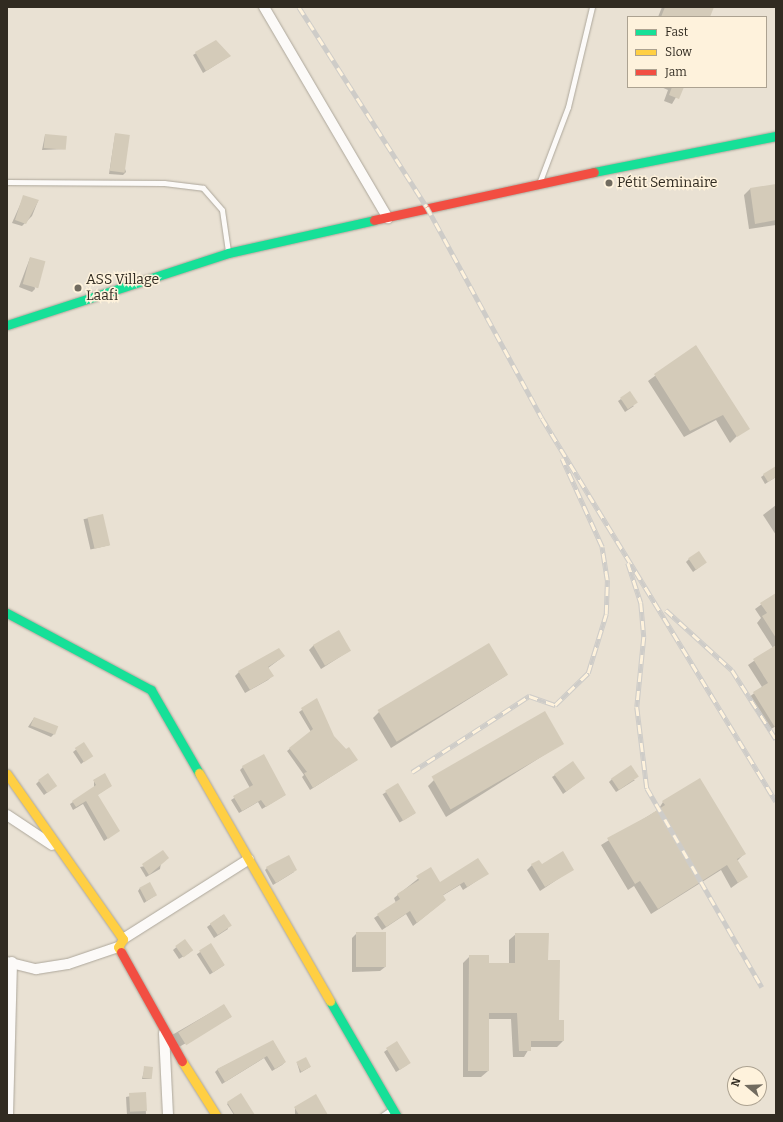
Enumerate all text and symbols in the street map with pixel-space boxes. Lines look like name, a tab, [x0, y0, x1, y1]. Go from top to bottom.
legend	[627, 16, 767, 88]
text: Fast	[665, 25, 688, 39]
text: Slow	[665, 45, 692, 59]
text: Jam	[665, 65, 687, 79]
place label: Pétit Seminaire	[617, 175, 718, 191]
marker: Pétit Seminaire	[604, 178, 614, 188]
place label: ASS Village Laafi	[86, 272, 159, 304]
marker: ASS Village Laafi	[73, 283, 83, 293]
north arrow	[727, 1066, 767, 1106]
text: N	[729, 1076, 744, 1088]

